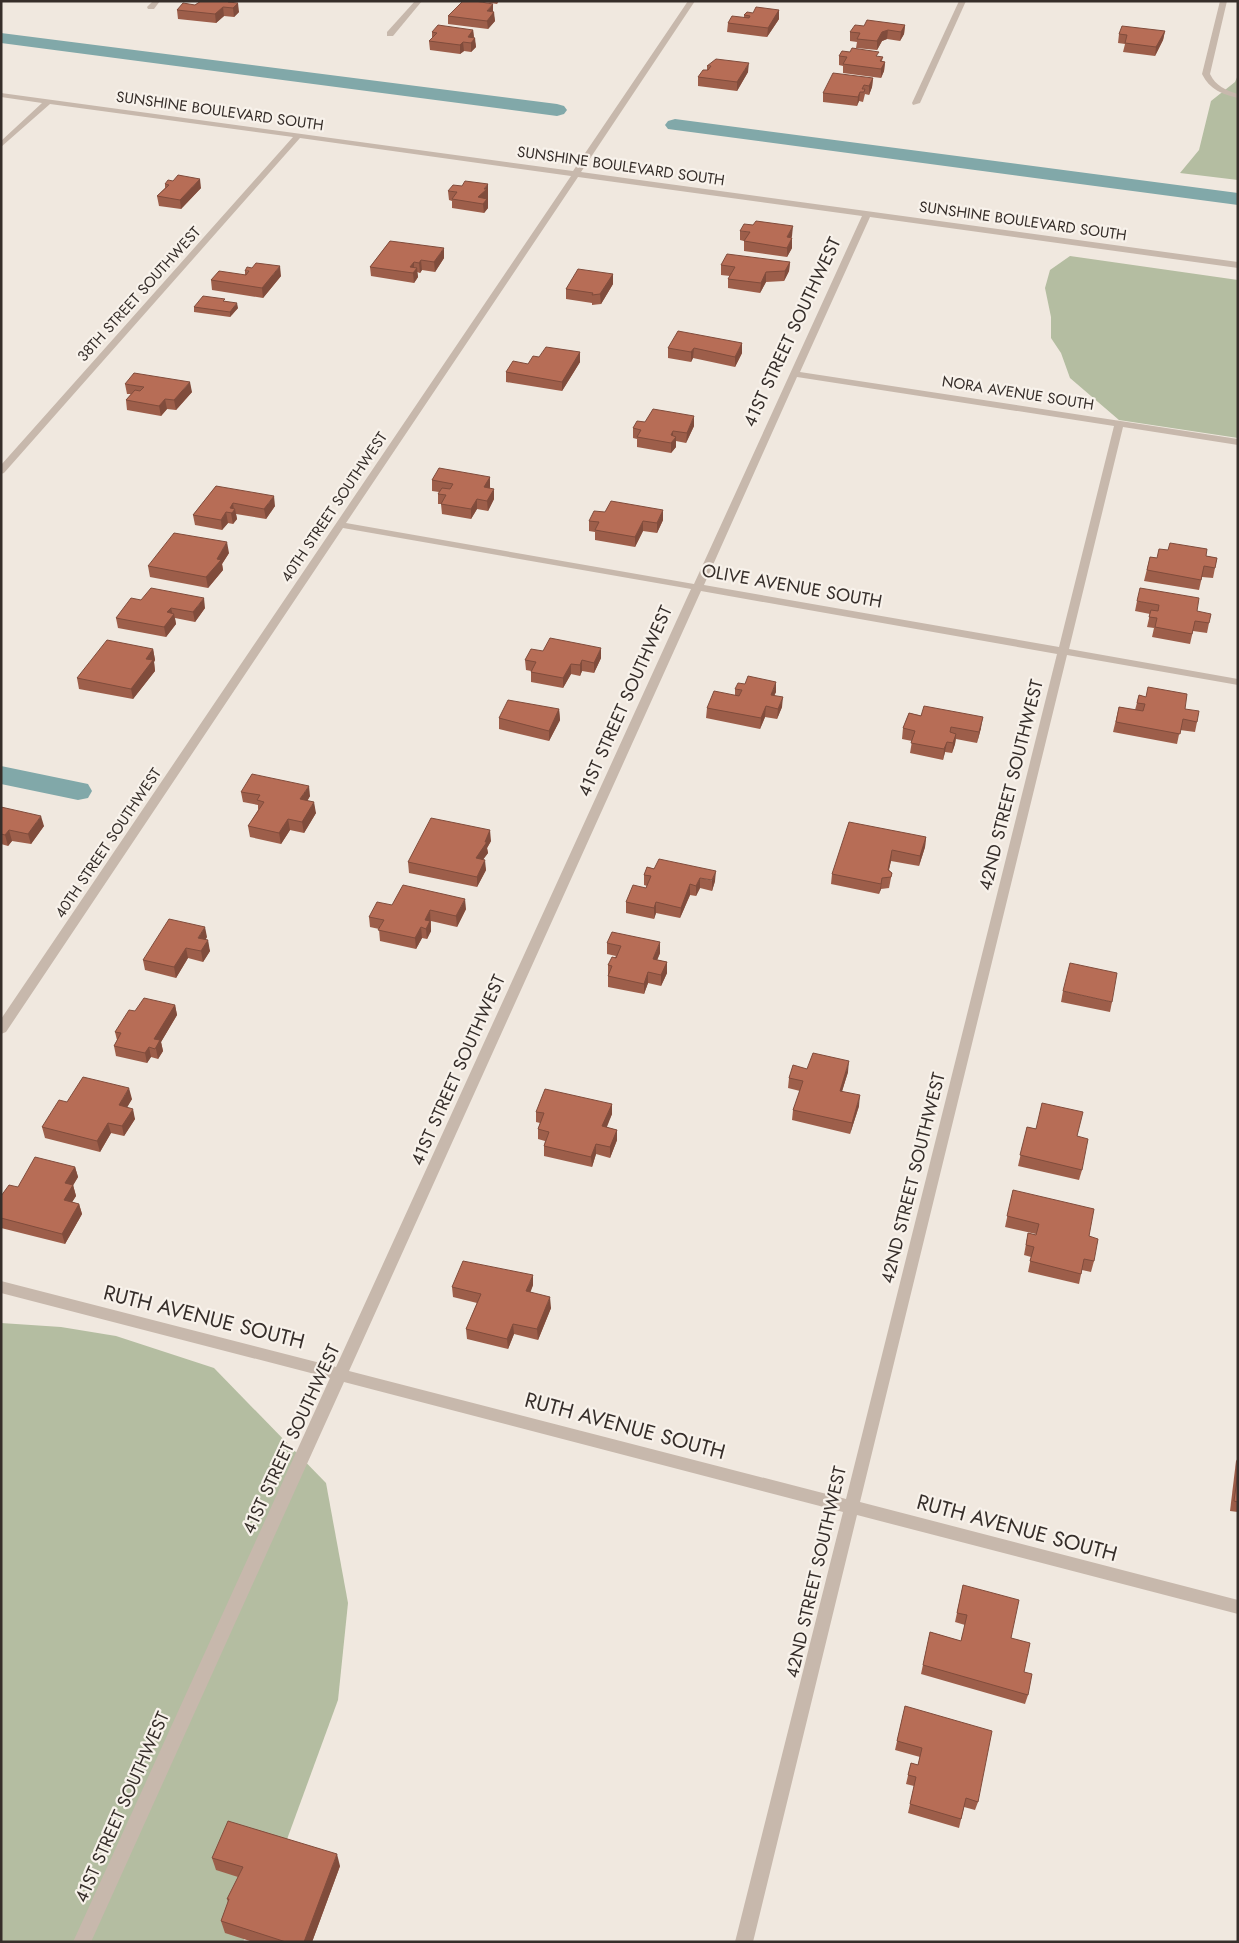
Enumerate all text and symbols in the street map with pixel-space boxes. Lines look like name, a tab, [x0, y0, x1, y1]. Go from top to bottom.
street label: SUNSHINE BOULEVARD SOUTH	[115, 86, 325, 136]
street label: SUNSHINE BOULEVARD SOUTH	[516, 141, 726, 191]
street label: SUNSHINE BOULEVARD SOUTH	[918, 196, 1128, 246]
street label: 38TH STREET SOUTHWEST	[72, 222, 206, 366]
street label: 41ST STREET SOUTHWEST	[737, 232, 848, 431]
street label: NORA AVENUE SOUTH	[940, 370, 1096, 416]
street label: 40TH STREET SOUTHWEST	[275, 427, 393, 587]
street label: OLIVE AVENUE SOUTH	[700, 557, 884, 615]
street label: 41ST STREET SOUTHWEST	[571, 601, 679, 801]
street label: 42ND STREET SOUTHWEST	[972, 676, 1050, 893]
street label: 40TH STREET SOUTHWEST	[49, 763, 167, 923]
street label: 41ST STREET SOUTHWEST	[404, 970, 512, 1170]
street label: 42ND STREET SOUTHWEST	[874, 1069, 952, 1286]
street label: RUTH AVENUE SOUTH	[100, 1277, 308, 1357]
street label: 41ST STREET SOUTHWEST	[236, 1339, 347, 1538]
street label: RUTH AVENUE SOUTH	[521, 1385, 729, 1467]
street label: 42ND STREET SOUTHWEST	[779, 1463, 853, 1681]
street label: RUTH AVENUE SOUTH	[913, 1487, 1121, 1569]
street label: 41ST STREET SOUTHWEST	[68, 1707, 176, 1907]

